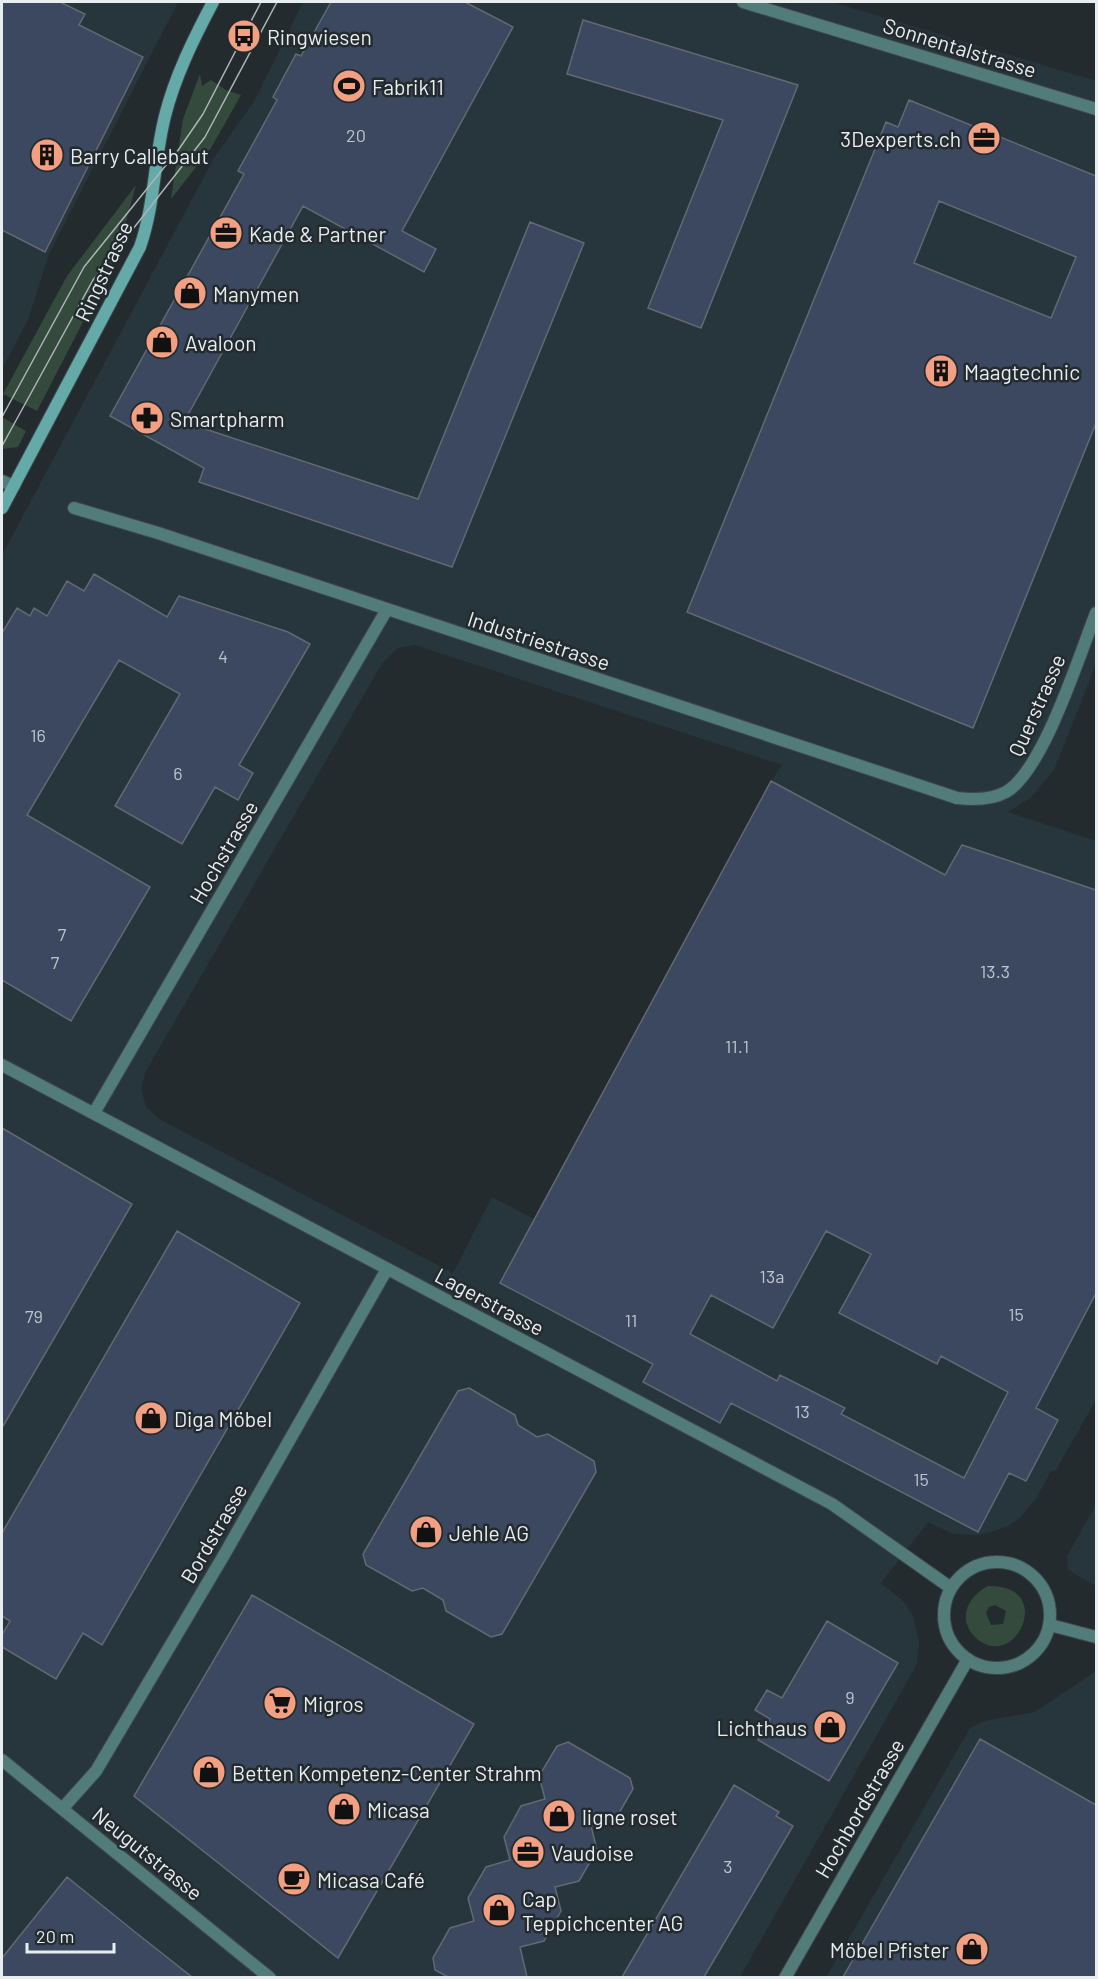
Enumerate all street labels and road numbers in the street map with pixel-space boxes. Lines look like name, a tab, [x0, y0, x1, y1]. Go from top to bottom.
street label: Sonnentalstrasse	[880, 12, 1040, 82]
street label: Ringstrasse	[69, 217, 137, 325]
street label: Industriestrasse	[465, 605, 613, 675]
street label: Querstrasse	[1002, 650, 1070, 760]
street label: Hochstrasse	[184, 796, 262, 908]
street label: Lagerstrasse	[431, 1262, 549, 1340]
street label: Bordstrasse	[174, 1479, 252, 1587]
street label: Hochbordstrasse	[809, 1734, 909, 1882]
street label: Neugutstrasse	[88, 1801, 208, 1905]

